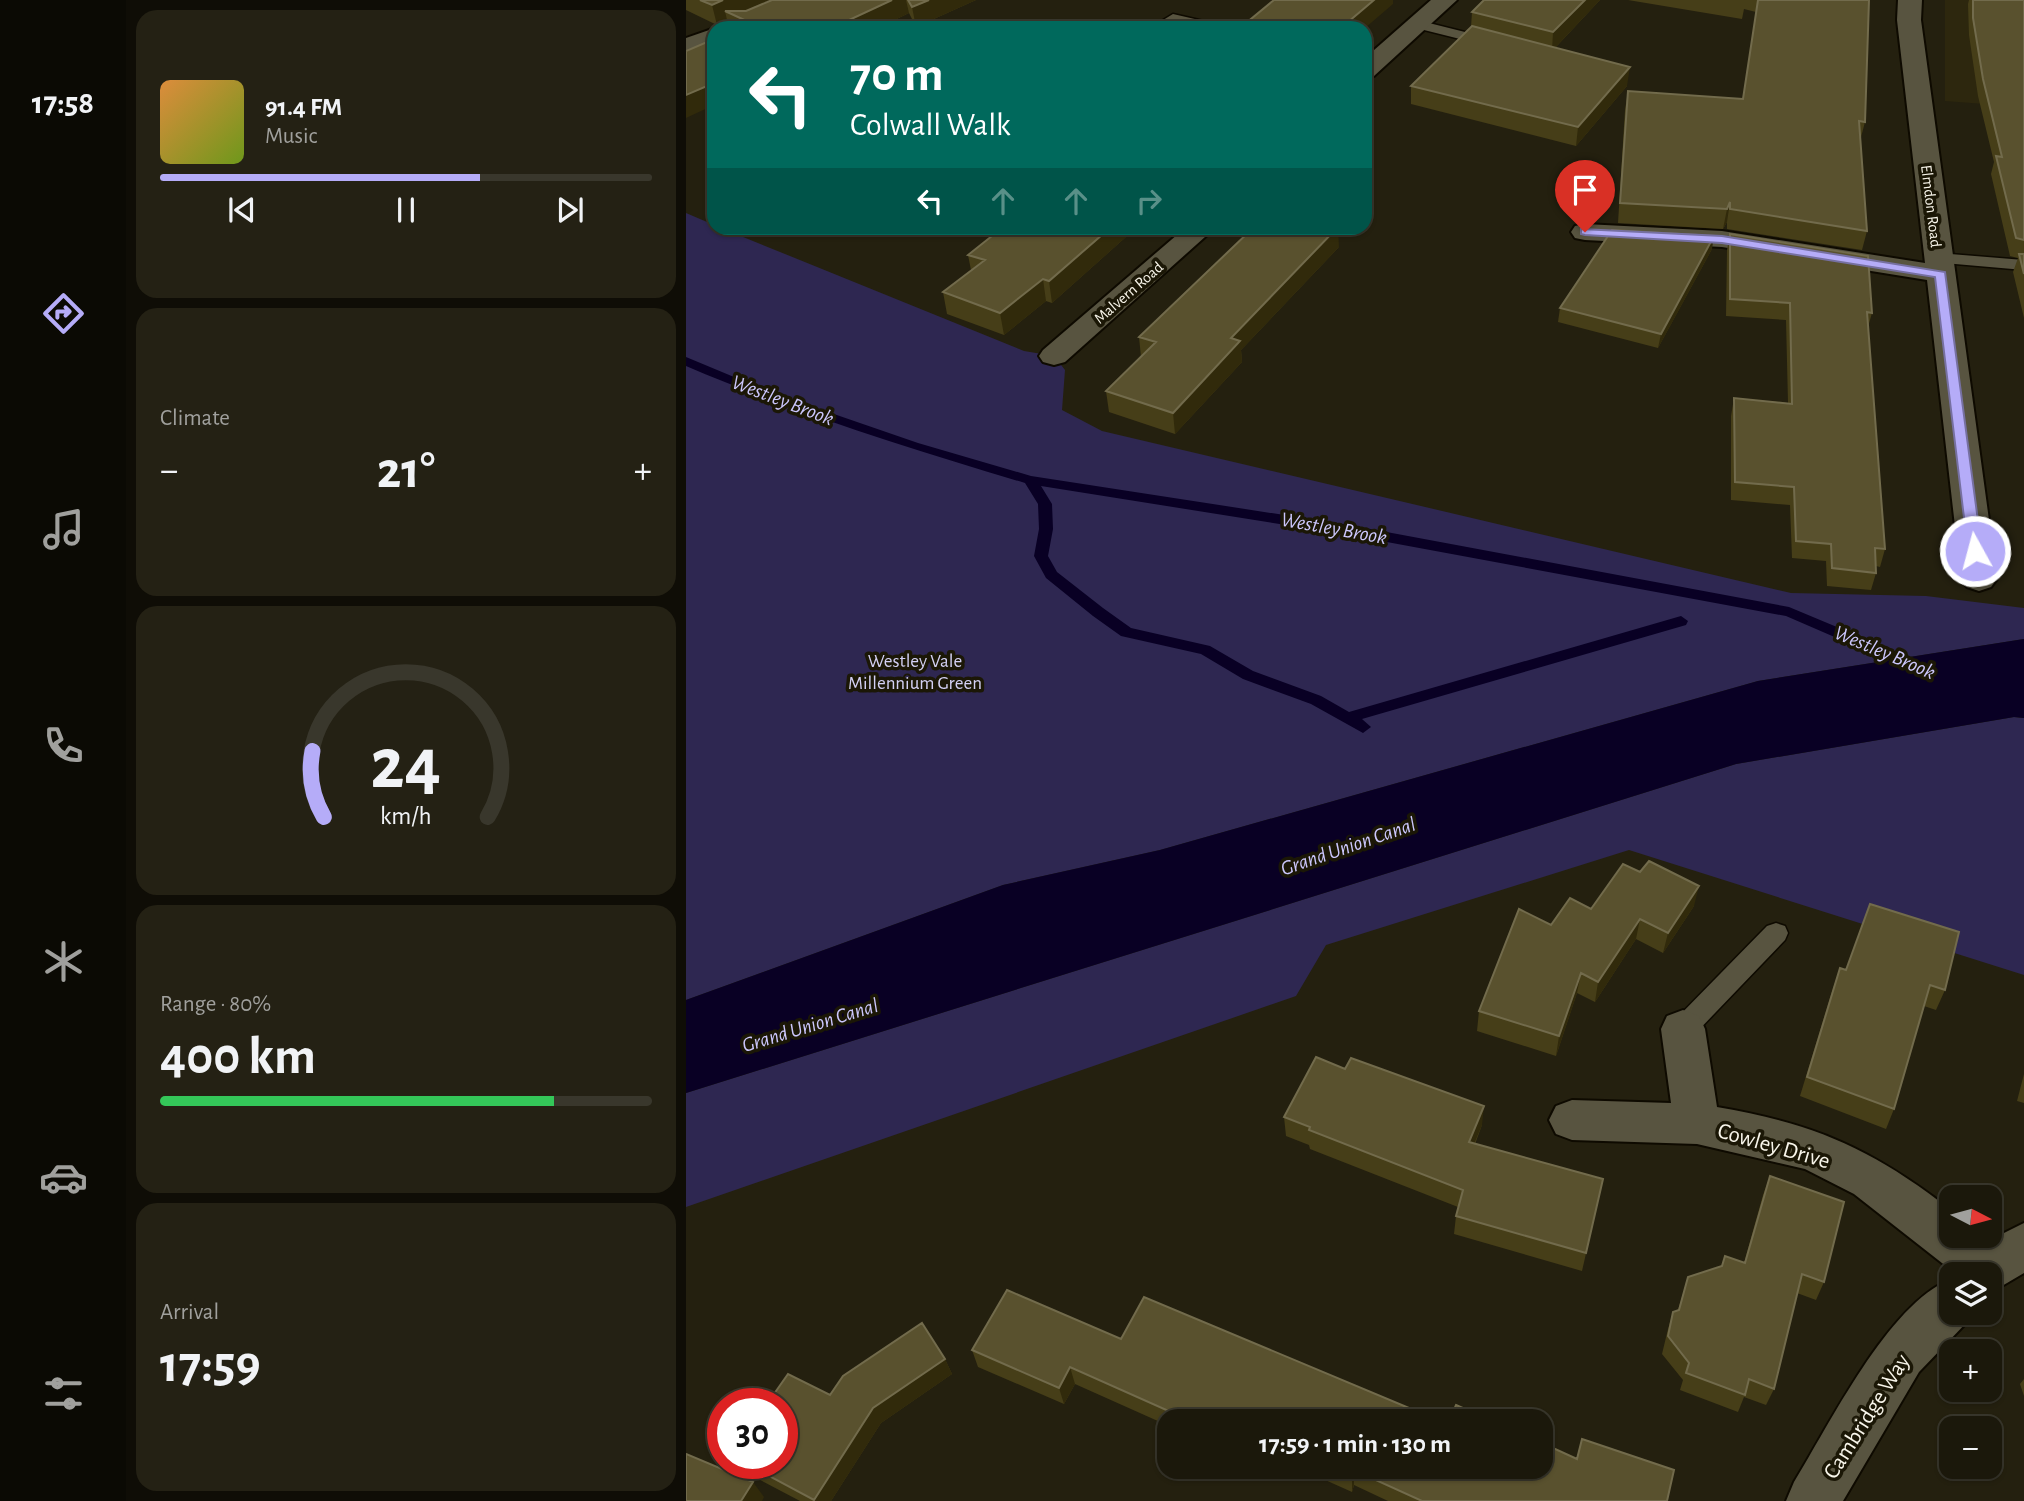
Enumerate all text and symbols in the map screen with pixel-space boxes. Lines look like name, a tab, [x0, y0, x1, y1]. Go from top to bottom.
icon: left	[735, 49, 826, 140]
text: 70 m	[850, 51, 944, 100]
text: 17:58	[32, 87, 94, 119]
text: 91.4 FM	[265, 94, 342, 120]
text: Colwall Walk	[850, 109, 1011, 141]
text: Music	[265, 125, 317, 148]
pin	[1555, 160, 1615, 232]
street label: Elmdon Road	[1918, 164, 1944, 248]
icon: arrive	[1566, 171, 1604, 209]
icon: left	[911, 182, 949, 220]
icon: ahead	[984, 182, 1022, 220]
icon: ahead	[1057, 182, 1095, 220]
icon: right	[1130, 182, 1168, 220]
icon: previous	[223, 191, 261, 229]
icon: pause	[387, 191, 425, 229]
icon: next	[551, 191, 589, 229]
street label: Malvern Road	[1091, 259, 1166, 327]
icon: directions	[39, 289, 88, 338]
water label: Westley Brook	[729, 371, 837, 430]
text: Climate	[160, 407, 230, 430]
text: 21°	[377, 445, 435, 497]
text: −	[160, 452, 178, 490]
text: +	[634, 452, 652, 490]
icon: music	[39, 505, 88, 554]
water label: Westley Brook	[1279, 509, 1389, 548]
position arrow	[1938, 514, 2012, 588]
water label: Westley Brook	[1831, 622, 1939, 683]
park label: Westley Vale Millennium Green	[848, 652, 982, 693]
icon: phone	[39, 721, 88, 770]
text: 24	[371, 729, 441, 802]
text: km/h	[380, 803, 432, 828]
water label: Grand Union Canal	[1278, 814, 1418, 879]
icon: climate	[39, 937, 88, 986]
text: Range · 80%	[160, 993, 271, 1016]
water label: Grand Union Canal	[739, 995, 881, 1056]
text: 400 km	[160, 1031, 316, 1083]
street label: Cowley Drive	[1715, 1119, 1832, 1173]
icon: car	[39, 1153, 88, 1202]
north arrow	[1939, 1185, 2002, 1248]
map controls	[1939, 1185, 2002, 1479]
button: layers	[1939, 1262, 2002, 1325]
text: Arrival	[160, 1301, 219, 1324]
text: 17:59	[160, 1339, 261, 1391]
button: +	[1939, 1339, 2002, 1402]
street label: Cambridge Way	[1820, 1350, 1915, 1483]
icon: filters	[39, 1369, 88, 1418]
speed limit sign: 30	[707, 1388, 798, 1479]
button: −	[1939, 1416, 2002, 1479]
text: 17:59 · 1 min · 130 m	[1259, 1431, 1451, 1457]

